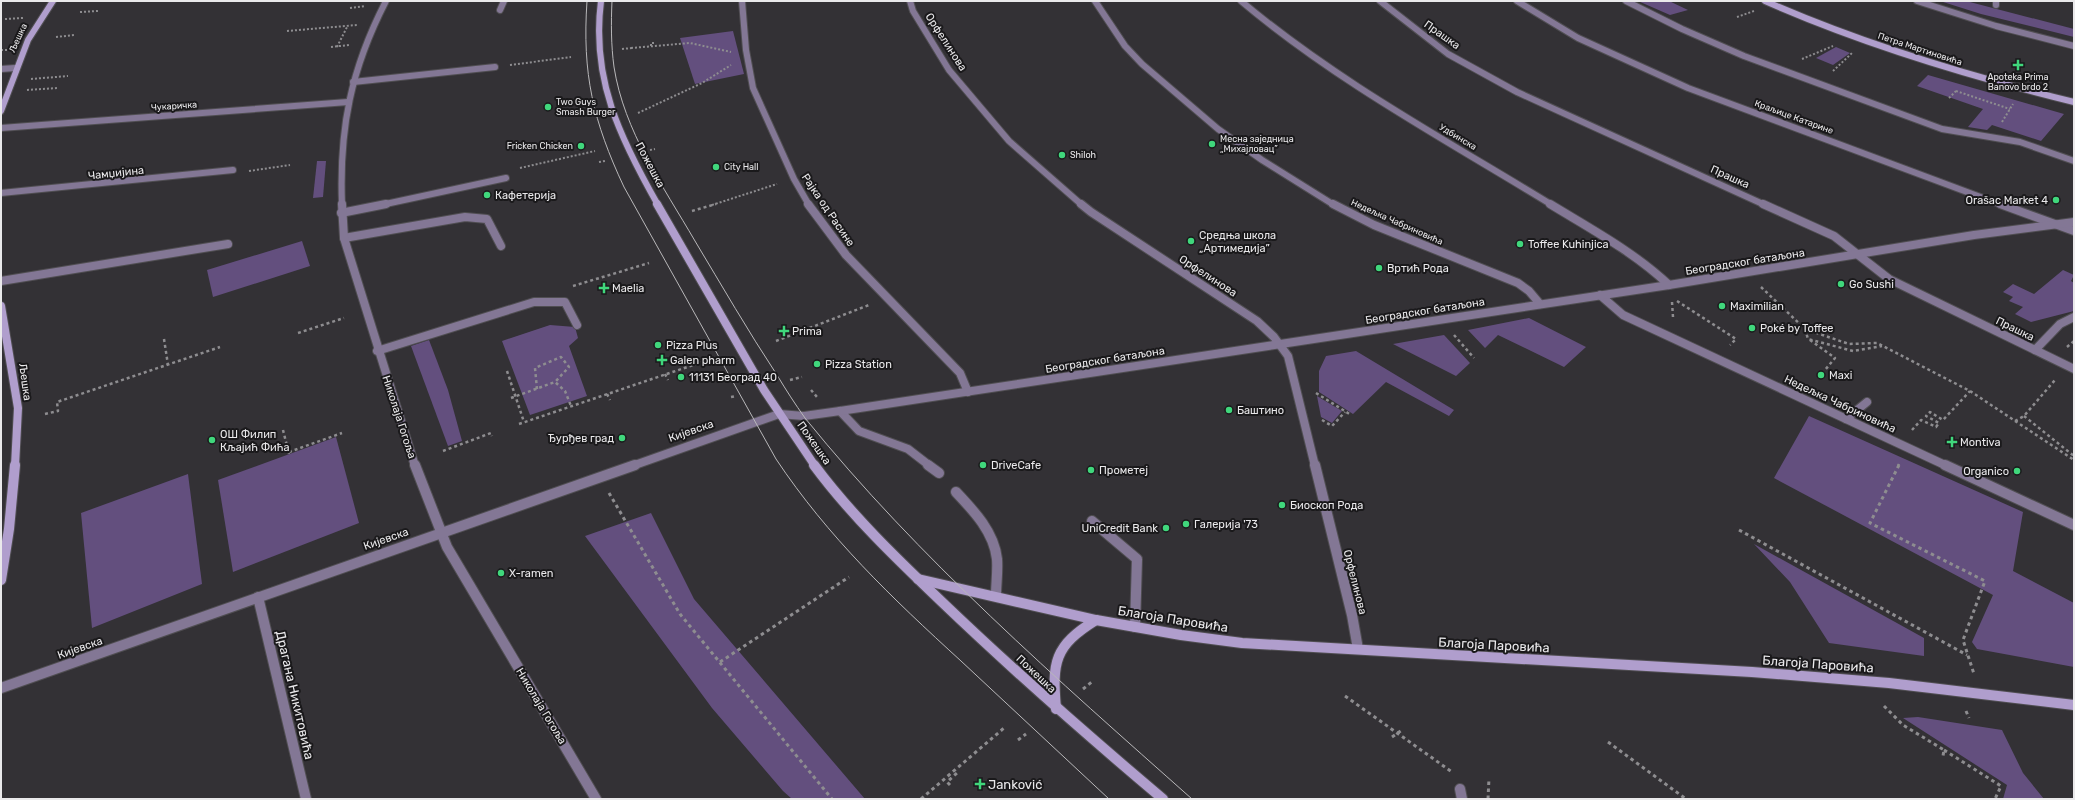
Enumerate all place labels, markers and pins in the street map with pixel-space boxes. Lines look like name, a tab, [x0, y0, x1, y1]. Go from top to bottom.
marker: Apoteka Prima Banovo brdo 2	[2013, 60, 2023, 70]
place label: Apoteka Prima Banovo brdo 2	[1987, 72, 2049, 92]
place label: Two Guys Smash Burger	[556, 97, 616, 117]
marker: Two Guys Smash Burger	[543, 102, 553, 112]
place label: Месна заједница „Михајловац”	[1220, 134, 1294, 154]
marker: Месна заједница „Михајловац”	[1207, 139, 1217, 149]
place label: Fricken Chicken	[507, 141, 573, 151]
marker: Fricken Chicken	[576, 141, 586, 151]
marker: Shiloh	[1057, 150, 1067, 160]
place label: Shiloh	[1070, 150, 1096, 160]
marker: City Hall	[711, 162, 721, 172]
place label: City Hall	[724, 162, 758, 172]
place label: Кафетерија	[495, 189, 556, 202]
marker: Кафетерија	[482, 190, 492, 200]
place label: Orašac Market 4	[1966, 194, 2048, 207]
marker: Orašac Market 4	[2051, 195, 2061, 205]
place label: Средња школа „Артимедија”	[1199, 229, 1276, 255]
marker: Средња школа „Артимедија”	[1186, 236, 1196, 246]
place label: Toffee Kuhinjica	[1528, 238, 1609, 251]
marker: Toffee Kuhinjica	[1515, 239, 1525, 249]
place label: Вртић Рода	[1387, 262, 1449, 275]
marker: Вртић Рода	[1374, 263, 1384, 273]
place label: Go Sushi	[1849, 278, 1894, 291]
marker: Go Sushi	[1836, 279, 1846, 289]
place label: Maelia	[612, 282, 644, 295]
marker: Maelia	[599, 283, 609, 293]
place label: Maximilian	[1730, 300, 1784, 313]
marker: Maximilian	[1717, 301, 1727, 311]
place label: Poké by Toffee	[1760, 322, 1833, 335]
marker: Poké by Toffee	[1747, 323, 1757, 333]
place label: Prima	[792, 325, 822, 338]
marker: Prima	[779, 326, 789, 336]
place label: Pizza Plus	[666, 339, 718, 352]
marker: Pizza Plus	[653, 340, 663, 350]
place label: Galen pharm	[670, 354, 735, 367]
marker: Galen pharm	[657, 355, 667, 365]
place label: Pizza Station	[825, 358, 892, 371]
marker: Pizza Station	[812, 359, 822, 369]
place label: Maxi	[1829, 369, 1852, 382]
marker: Maxi	[1816, 370, 1826, 380]
place label: 11131 Београд 40	[689, 371, 777, 384]
marker: 11131 Београд 40	[676, 372, 686, 382]
place label: Баштино	[1237, 404, 1284, 417]
marker: Баштино	[1224, 405, 1234, 415]
place label: ОШ Филип Кљајић Фића	[220, 428, 290, 454]
place label: Ђурђев град	[548, 432, 614, 445]
marker: Ђурђев град	[617, 433, 627, 443]
marker: ОШ Филип Кљајић Фића	[207, 435, 217, 445]
place label: Montiva	[1960, 436, 2001, 449]
marker: Montiva	[1947, 437, 1957, 447]
place label: DriveCafe	[991, 459, 1041, 472]
marker: DriveCafe	[978, 460, 988, 470]
place label: Прометеј	[1099, 464, 1148, 477]
marker: Прометеј	[1086, 465, 1096, 475]
place label: Organico	[1963, 465, 2009, 478]
marker: Organico	[2012, 466, 2022, 476]
place label: Биоскоп Рода	[1290, 499, 1363, 512]
marker: Биоскоп Рода	[1277, 500, 1287, 510]
place label: Галерија '73	[1194, 518, 1258, 531]
marker: Галерија '73	[1181, 519, 1191, 529]
place label: UniCredit Bank	[1081, 522, 1158, 535]
marker: UniCredit Bank	[1161, 523, 1171, 533]
place label: X-ramen	[509, 567, 554, 580]
marker: X-ramen	[496, 568, 506, 578]
place label: Janković	[988, 777, 1042, 792]
marker: Janković	[975, 779, 985, 789]

